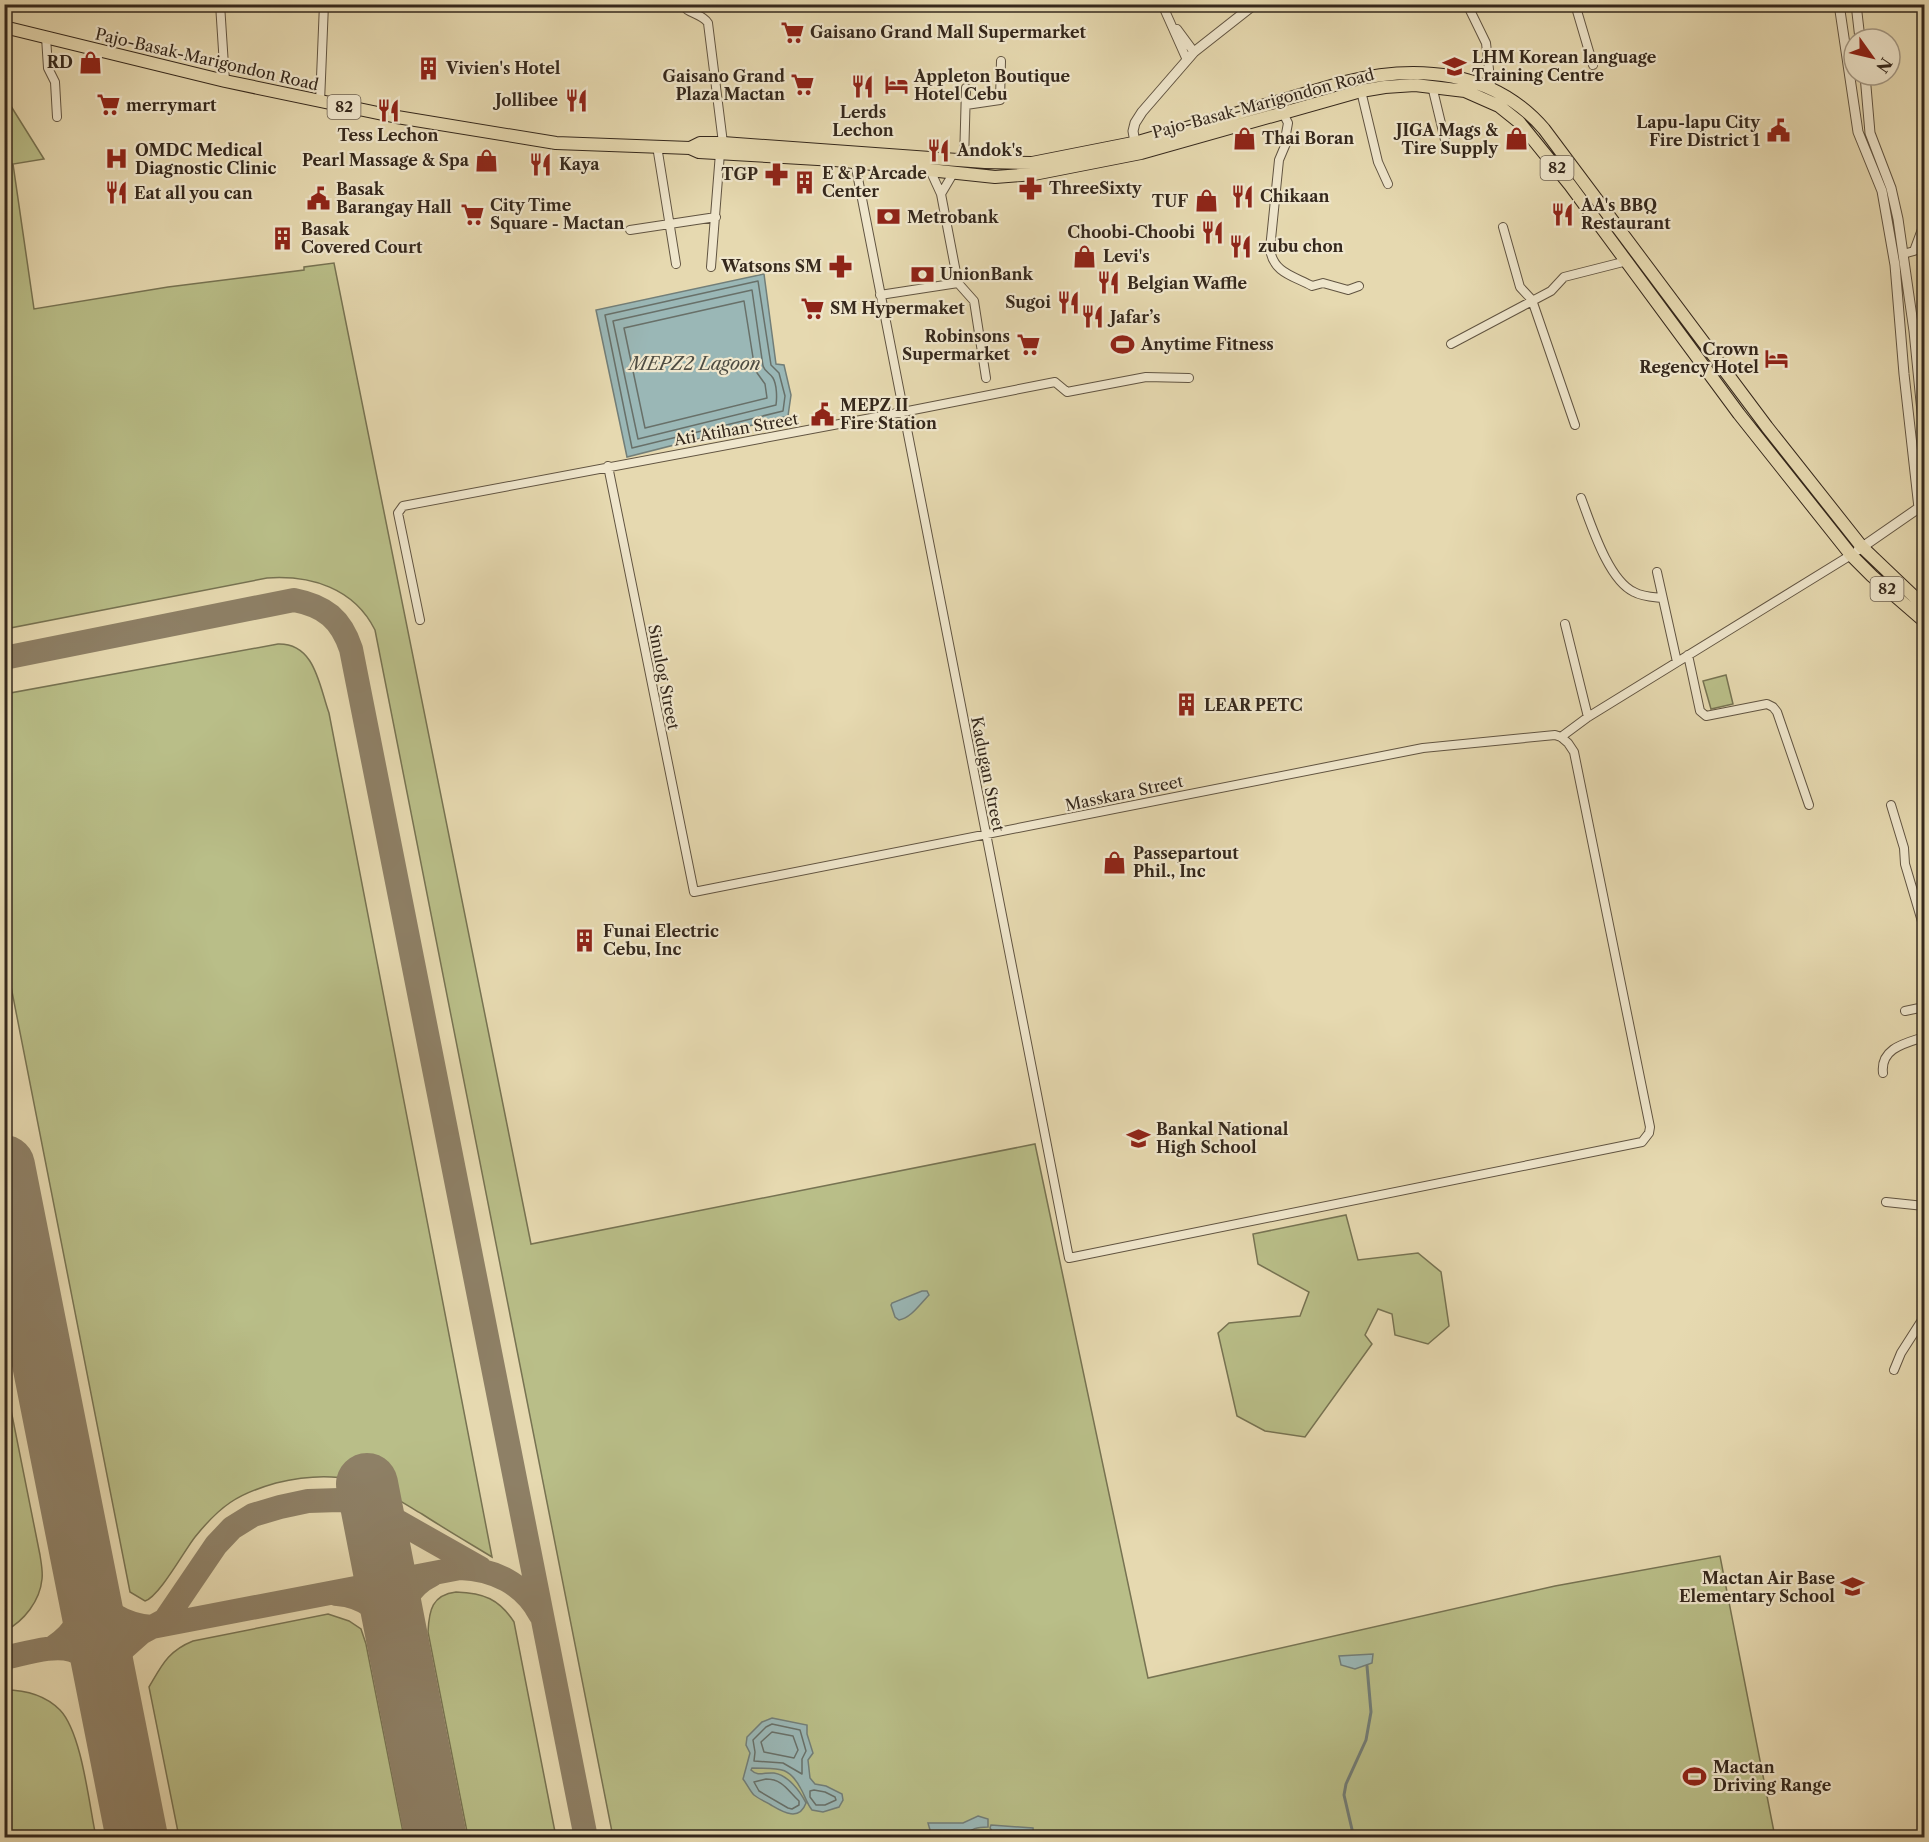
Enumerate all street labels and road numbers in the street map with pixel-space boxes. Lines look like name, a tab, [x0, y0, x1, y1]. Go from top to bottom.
street label: Pajo-Basak-Marigondon Road	[93, 24, 321, 95]
street label: Pajo-Basak-Marigondon Road	[1150, 64, 1376, 142]
road number: 82	[328, 95, 360, 119]
road number: 82	[1540, 156, 1574, 180]
street label: Ati Atihan Street	[671, 408, 800, 450]
road number: 82	[1870, 577, 1904, 601]
street label: Sinulog Street	[644, 623, 684, 732]
street label: Kadugan Street	[967, 715, 1009, 834]
street label: Masskara Street	[1063, 771, 1185, 815]

